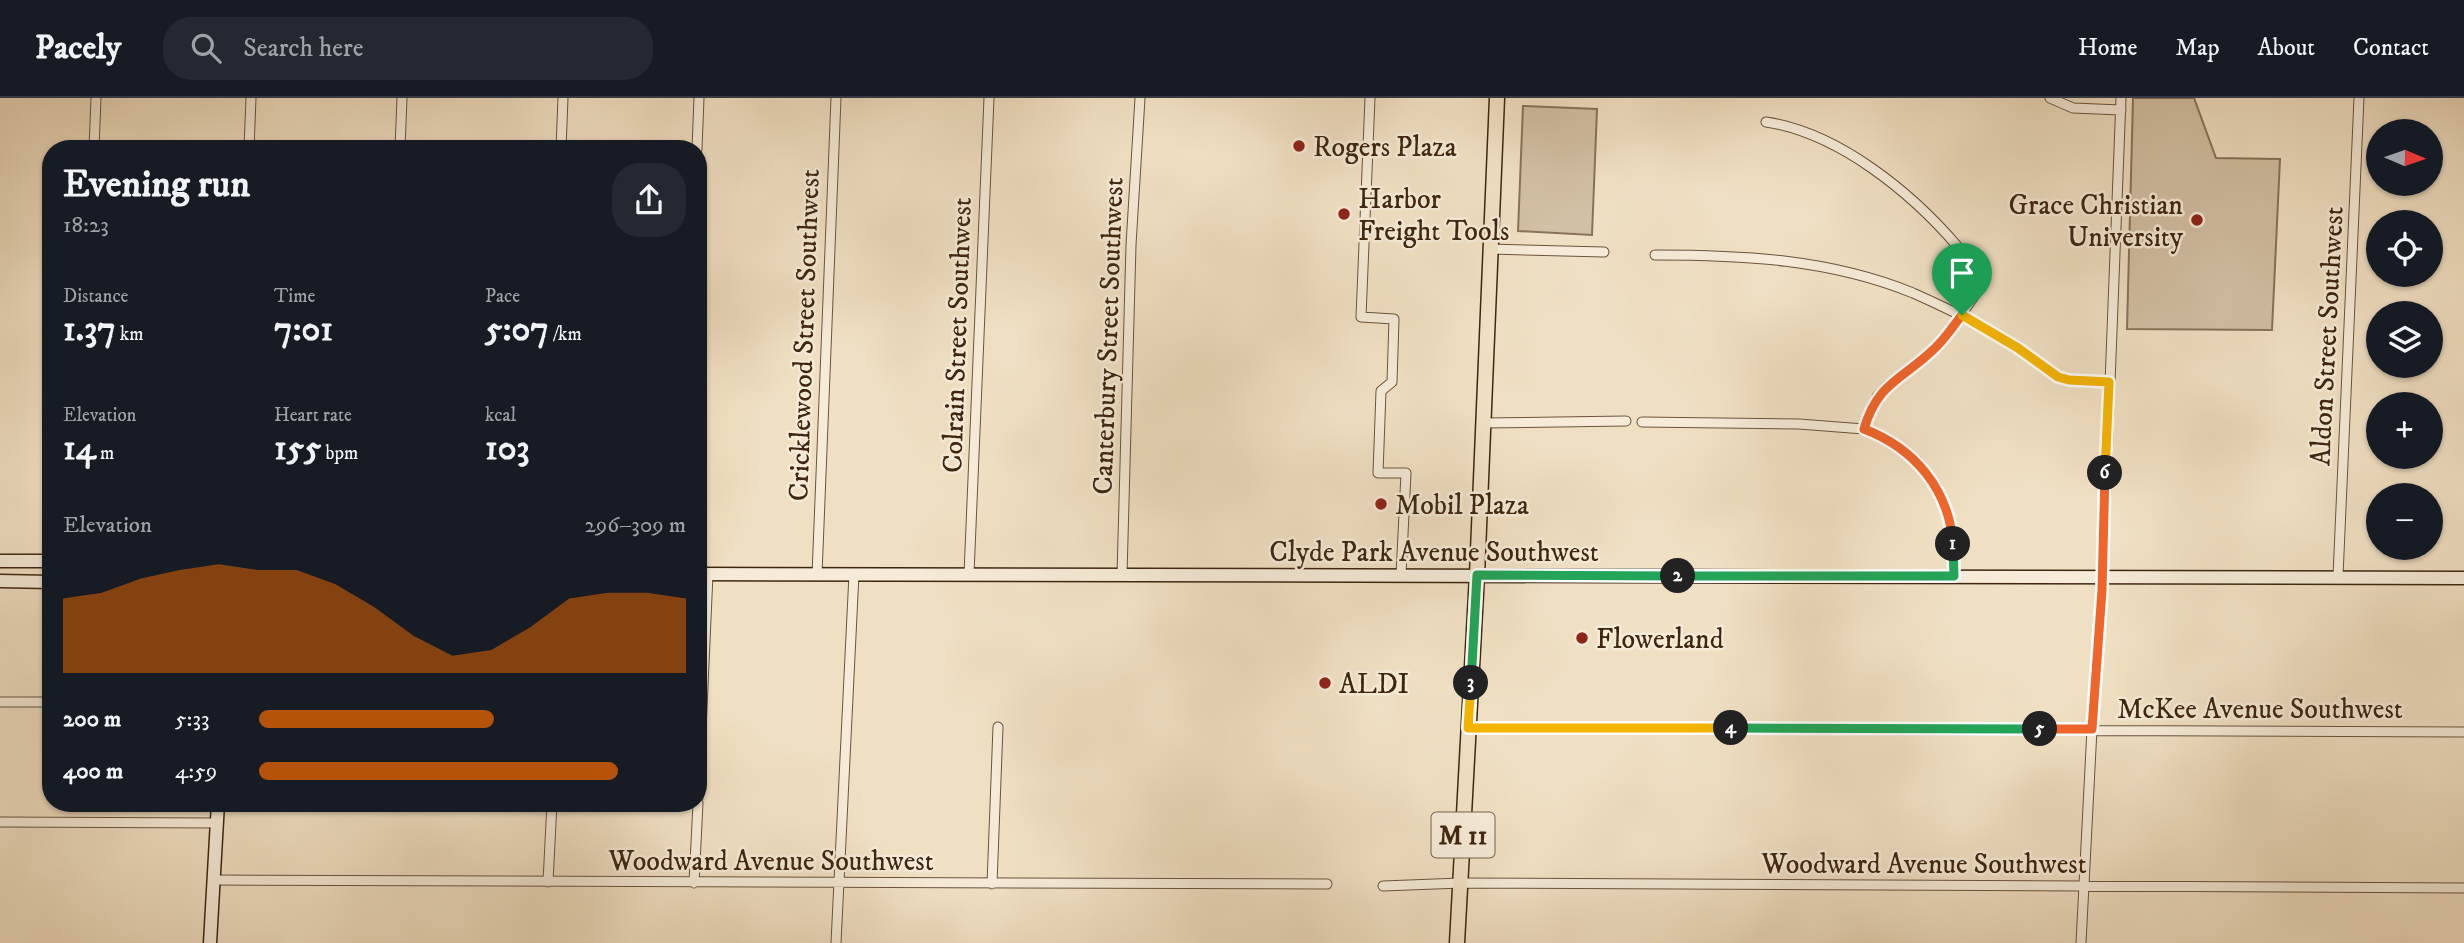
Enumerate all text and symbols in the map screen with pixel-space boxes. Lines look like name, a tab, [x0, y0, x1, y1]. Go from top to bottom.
search box	[163, 17, 653, 80]
text: Pacely	[35, 28, 121, 69]
icon: search	[187, 29, 225, 67]
text: Search here	[243, 32, 363, 65]
text: Home	[2078, 33, 2137, 63]
text: Map	[2175, 33, 2220, 63]
text: About	[2258, 33, 2315, 63]
text: Contact	[2353, 33, 2429, 63]
north arrow	[2366, 119, 2443, 196]
map controls	[2366, 119, 2443, 560]
place label: Rogers Plaza	[1313, 130, 1457, 165]
marker: Rogers Plaza	[1291, 138, 1307, 154]
text: Evening run	[63, 161, 250, 209]
button: share	[612, 163, 686, 237]
street label: Cricklewood Street Southwest	[781, 168, 828, 502]
street label: Canterbury Street Southwest	[1085, 177, 1132, 495]
place label: Harbor Freight Tools	[1358, 182, 1509, 249]
place label: Grace Christian University	[2008, 188, 2184, 255]
street label: Colrain Street Southwest	[935, 196, 980, 474]
street label: Aldon Street Southwest	[2303, 205, 2352, 467]
marker: Harbor Freight Tools	[1336, 206, 1352, 222]
button: locate	[2366, 210, 2443, 287]
text: 18:23	[63, 211, 109, 240]
marker: Grace Christian University	[2189, 212, 2205, 228]
pin	[1932, 243, 1992, 315]
icon: arrive	[1943, 254, 1981, 292]
text: Distance	[63, 285, 128, 308]
text: Time	[274, 285, 315, 308]
text: Pace	[485, 285, 520, 308]
button: layers	[2366, 301, 2443, 378]
text: 1.37	[63, 308, 116, 352]
text: 7:01	[274, 308, 333, 352]
text: 5:07	[485, 308, 549, 352]
text: km	[116, 323, 143, 346]
text: /km	[549, 323, 582, 346]
button: +	[2366, 392, 2443, 469]
text: Elevation	[63, 404, 137, 427]
text: Heart rate	[274, 404, 352, 427]
text: kcal	[485, 404, 516, 427]
text: 14	[63, 427, 96, 471]
text: 155	[274, 427, 321, 471]
text: 103	[485, 427, 530, 471]
text: m	[96, 442, 114, 465]
text: bpm	[321, 442, 358, 465]
pin: 6	[2088, 456, 2122, 490]
text: 6	[2100, 461, 2109, 484]
button: −	[2366, 483, 2443, 560]
place label: Mobil Plaza	[1395, 488, 1529, 523]
marker: Mobil Plaza	[1373, 496, 1389, 512]
text: Elevation	[63, 511, 152, 540]
text: 296–309 m	[584, 511, 686, 540]
pin: 1	[1936, 526, 1970, 562]
text: 1	[1949, 532, 1956, 555]
street label: Clyde Park Avenue Southwest	[1269, 535, 1599, 570]
pin: 2	[1660, 559, 1696, 594]
text: 2	[1673, 564, 1682, 587]
place label: Flowerland	[1596, 622, 1724, 657]
marker: Flowerland	[1574, 630, 1590, 646]
pin: 3	[1454, 666, 1488, 700]
place label: ALDI	[1339, 667, 1409, 702]
text: 3	[1467, 671, 1474, 694]
marker: ALDI	[1317, 675, 1333, 691]
street label: McKee Avenue Southwest	[2117, 692, 2403, 727]
text: 200 m	[63, 705, 121, 734]
text: 5:33	[175, 705, 210, 734]
pin: 4	[1714, 710, 1748, 746]
pin: 5	[2022, 712, 2058, 746]
text: 4	[1725, 716, 1736, 739]
text: 5	[2035, 717, 2044, 740]
text: 400 m	[63, 757, 123, 786]
text: 4:59	[175, 757, 217, 786]
road number: M 11	[1432, 813, 1494, 858]
street label: Woodward Avenue Southwest	[607, 844, 934, 879]
street label: Woodward Avenue Southwest	[1760, 847, 2087, 882]

